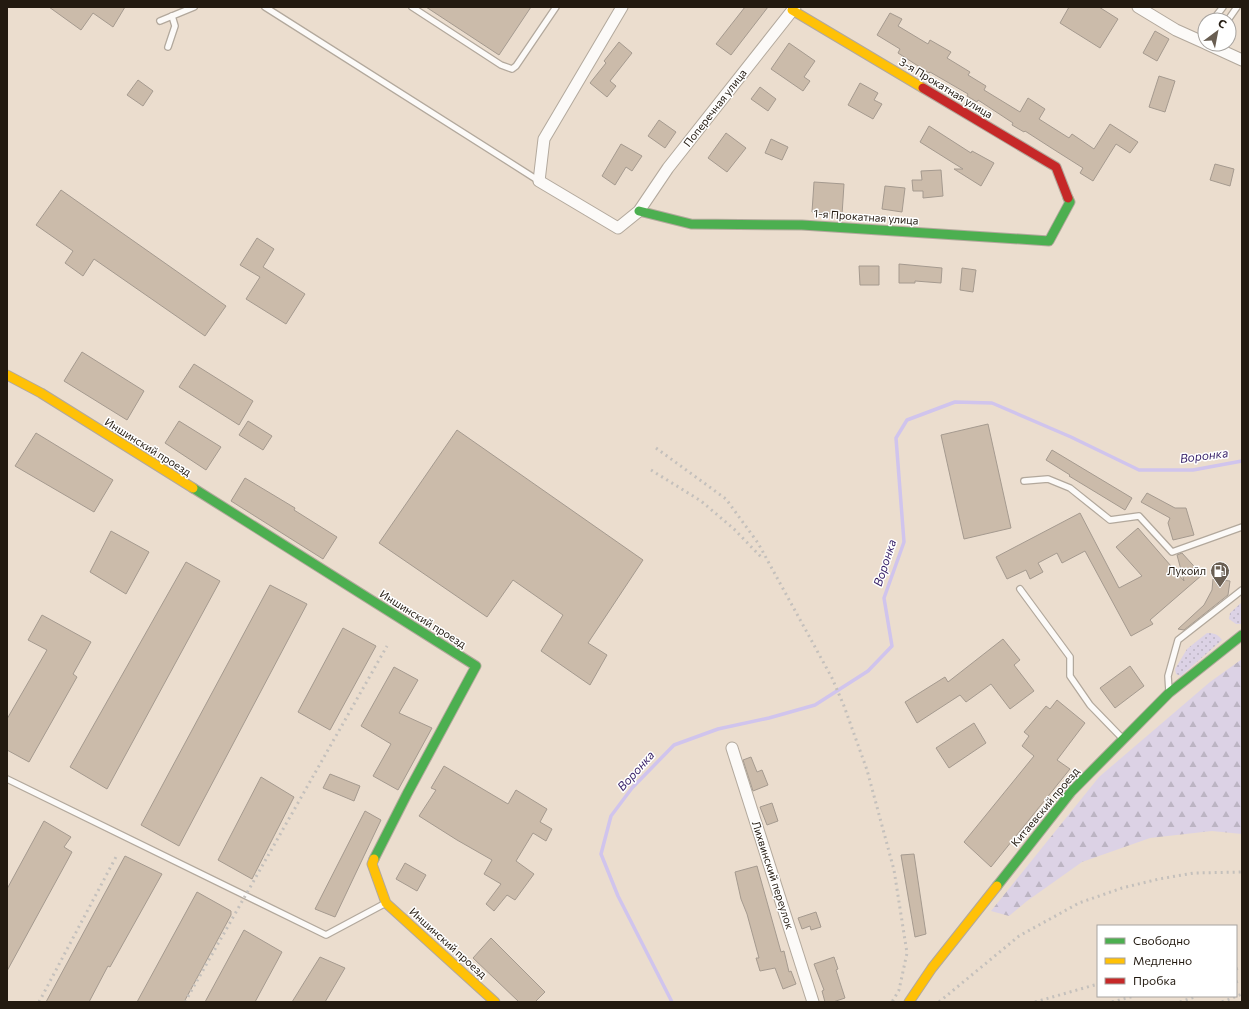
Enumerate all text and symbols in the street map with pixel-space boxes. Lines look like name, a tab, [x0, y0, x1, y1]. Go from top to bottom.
north arrow	[1197, 12, 1237, 52]
text: С	[1216, 16, 1230, 31]
street label: 3-я Прокатная улица	[897, 55, 995, 121]
street label: Поперечная улица	[680, 66, 749, 149]
street label: 1-я Прокатная улица	[813, 206, 919, 227]
street label: Иншинский проезд	[103, 415, 194, 479]
water label: Воронка	[1179, 445, 1229, 465]
water label: Воронка	[870, 537, 898, 588]
fuel station icon: Лукойл	[1209, 560, 1231, 588]
place label: Лукойл	[1167, 564, 1206, 577]
street label: Иншинский проезд	[378, 587, 469, 651]
water label: Воронка	[614, 748, 657, 793]
street label: Китаевский проезд	[1008, 764, 1082, 849]
street label: Лихвинский переулок	[750, 819, 797, 931]
street label: Иншинский проезд	[407, 905, 490, 981]
legend	[1097, 925, 1237, 997]
text: Свободно	[1133, 933, 1190, 947]
text: Медленно	[1133, 953, 1192, 967]
text: Пробка	[1133, 973, 1176, 987]

